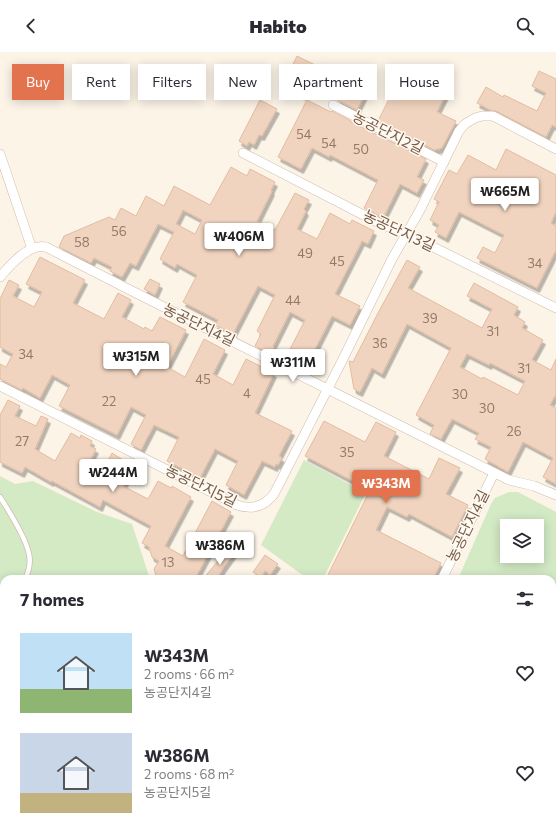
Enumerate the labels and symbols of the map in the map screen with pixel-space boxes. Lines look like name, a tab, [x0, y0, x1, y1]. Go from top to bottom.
street label: 농공단지2길	[350, 107, 427, 158]
house number: 54	[296, 126, 312, 142]
house number: 54	[321, 135, 337, 151]
house number: 50	[353, 141, 369, 157]
pin: ₩665M	[477, 178, 533, 212]
street label: 농공단지3길	[360, 206, 438, 255]
house number: 56	[111, 223, 127, 239]
pin: ₩406M	[211, 223, 267, 257]
house number: 58	[74, 234, 90, 250]
house number: 49	[297, 245, 313, 261]
house number: 45	[329, 253, 345, 269]
house number: 34	[527, 255, 543, 271]
house number: 44	[285, 292, 301, 308]
street label: 농공단지4길	[160, 299, 238, 349]
house number: 39	[422, 310, 438, 326]
house number: 31	[487, 323, 499, 339]
house number: 36	[372, 335, 388, 351]
pin: ₩315M	[108, 343, 164, 377]
house number: 34	[18, 346, 34, 362]
pin: ₩311M	[265, 349, 321, 383]
house number: 31	[518, 360, 530, 376]
house number: 45	[195, 371, 211, 387]
house number: 4	[243, 385, 251, 401]
house number: 30	[452, 386, 468, 402]
house number: 22	[102, 393, 116, 409]
house number: 30	[479, 400, 495, 416]
house number: 26	[506, 423, 522, 439]
house number: 27	[15, 433, 29, 449]
house number: 35	[340, 444, 354, 460]
pin: ₩244M	[85, 459, 141, 493]
street label: 농공단지5길	[163, 460, 240, 510]
pin: ₩343M	[358, 470, 414, 504]
street label: 농공단지4길	[442, 487, 492, 565]
pin: ₩386M	[192, 532, 248, 566]
house number: 13	[162, 554, 174, 570]

